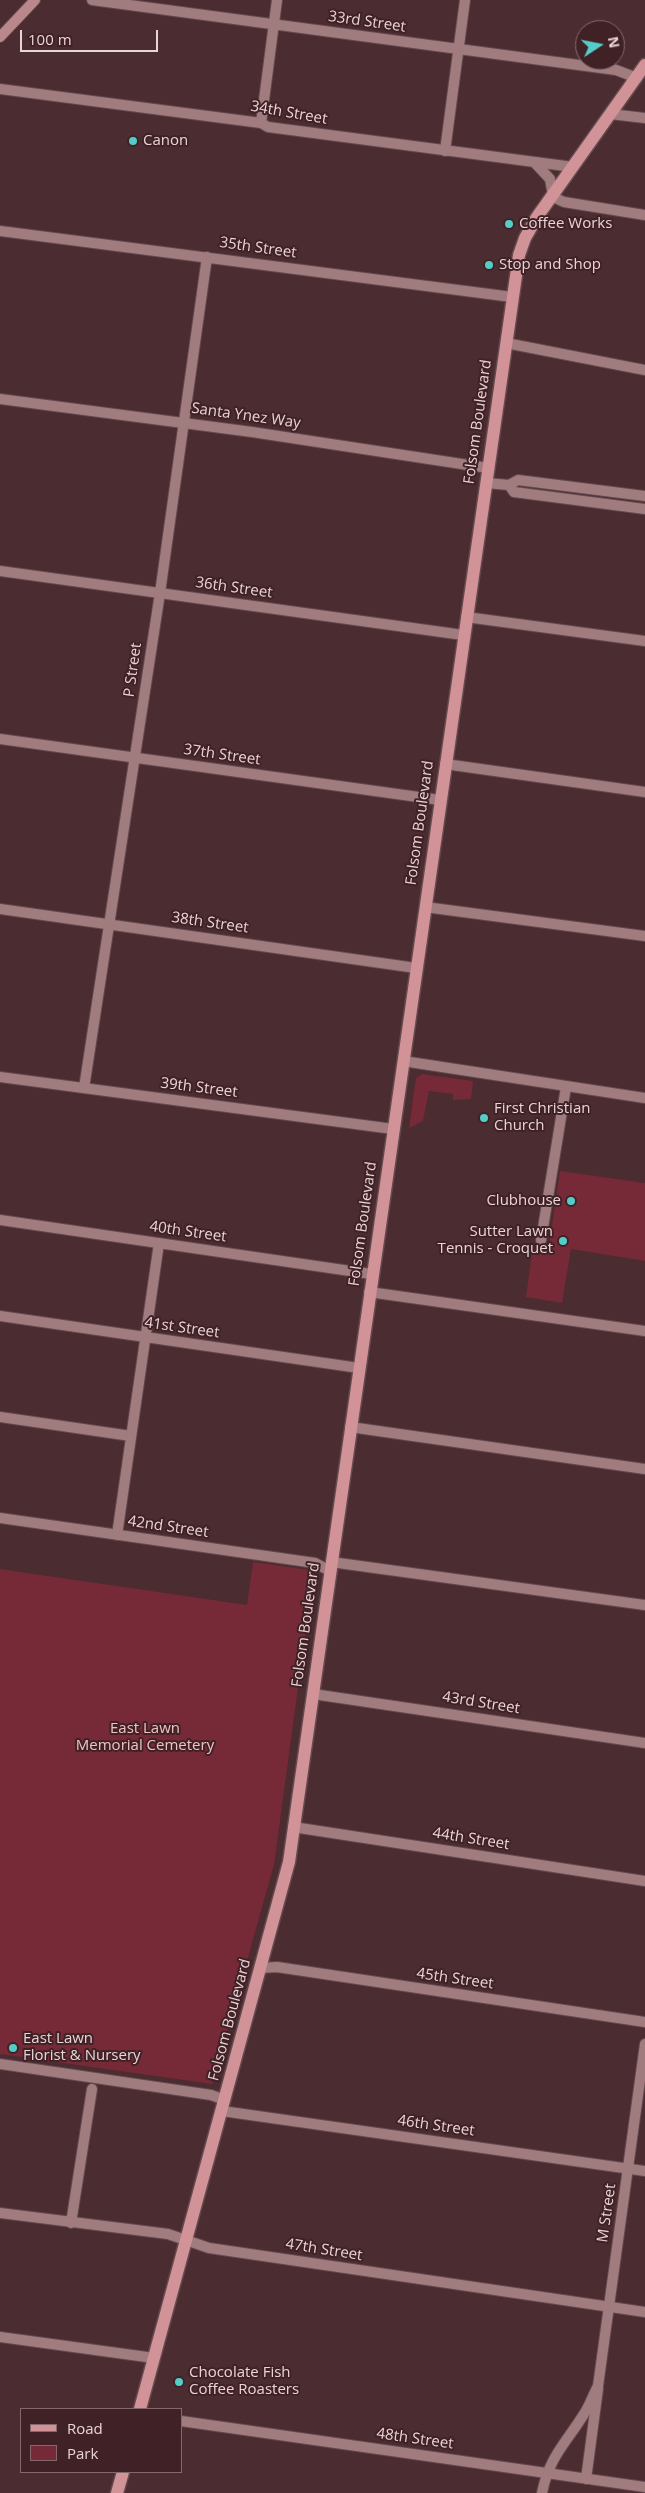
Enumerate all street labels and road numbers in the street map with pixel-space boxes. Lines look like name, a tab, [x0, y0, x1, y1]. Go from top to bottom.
street label: 33rd Street	[327, 8, 407, 36]
street label: 34th Street	[249, 97, 329, 129]
street label: 35th Street	[218, 234, 298, 262]
street label: Folsom Boulevard	[460, 358, 496, 486]
street label: Santa Ynez Way	[190, 399, 302, 433]
street label: 36th Street	[194, 574, 274, 602]
street label: P Street	[120, 642, 146, 698]
street label: 37th Street	[182, 741, 262, 769]
street label: Folsom Boulevard	[402, 759, 438, 887]
street label: 38th Street	[170, 909, 250, 937]
street label: 39th Street	[159, 1074, 239, 1102]
street label: Folsom Boulevard	[345, 1160, 381, 1288]
street label: 40th Street	[148, 1218, 228, 1246]
street label: 41st Street	[143, 1314, 221, 1342]
street label: 42nd Street	[126, 1512, 210, 1542]
street label: Folsom Boulevard	[288, 1561, 324, 1689]
street label: 43rd Street	[441, 1688, 521, 1718]
street label: 44th Street	[431, 1824, 511, 1854]
street label: Folsom Boulevard	[205, 1957, 255, 2083]
street label: 45th Street	[415, 1965, 495, 1993]
street label: 46th Street	[396, 2112, 476, 2140]
street label: M Street	[594, 2182, 620, 2244]
street label: 47th Street	[284, 2235, 364, 2265]
street label: 48th Street	[375, 2425, 455, 2453]

